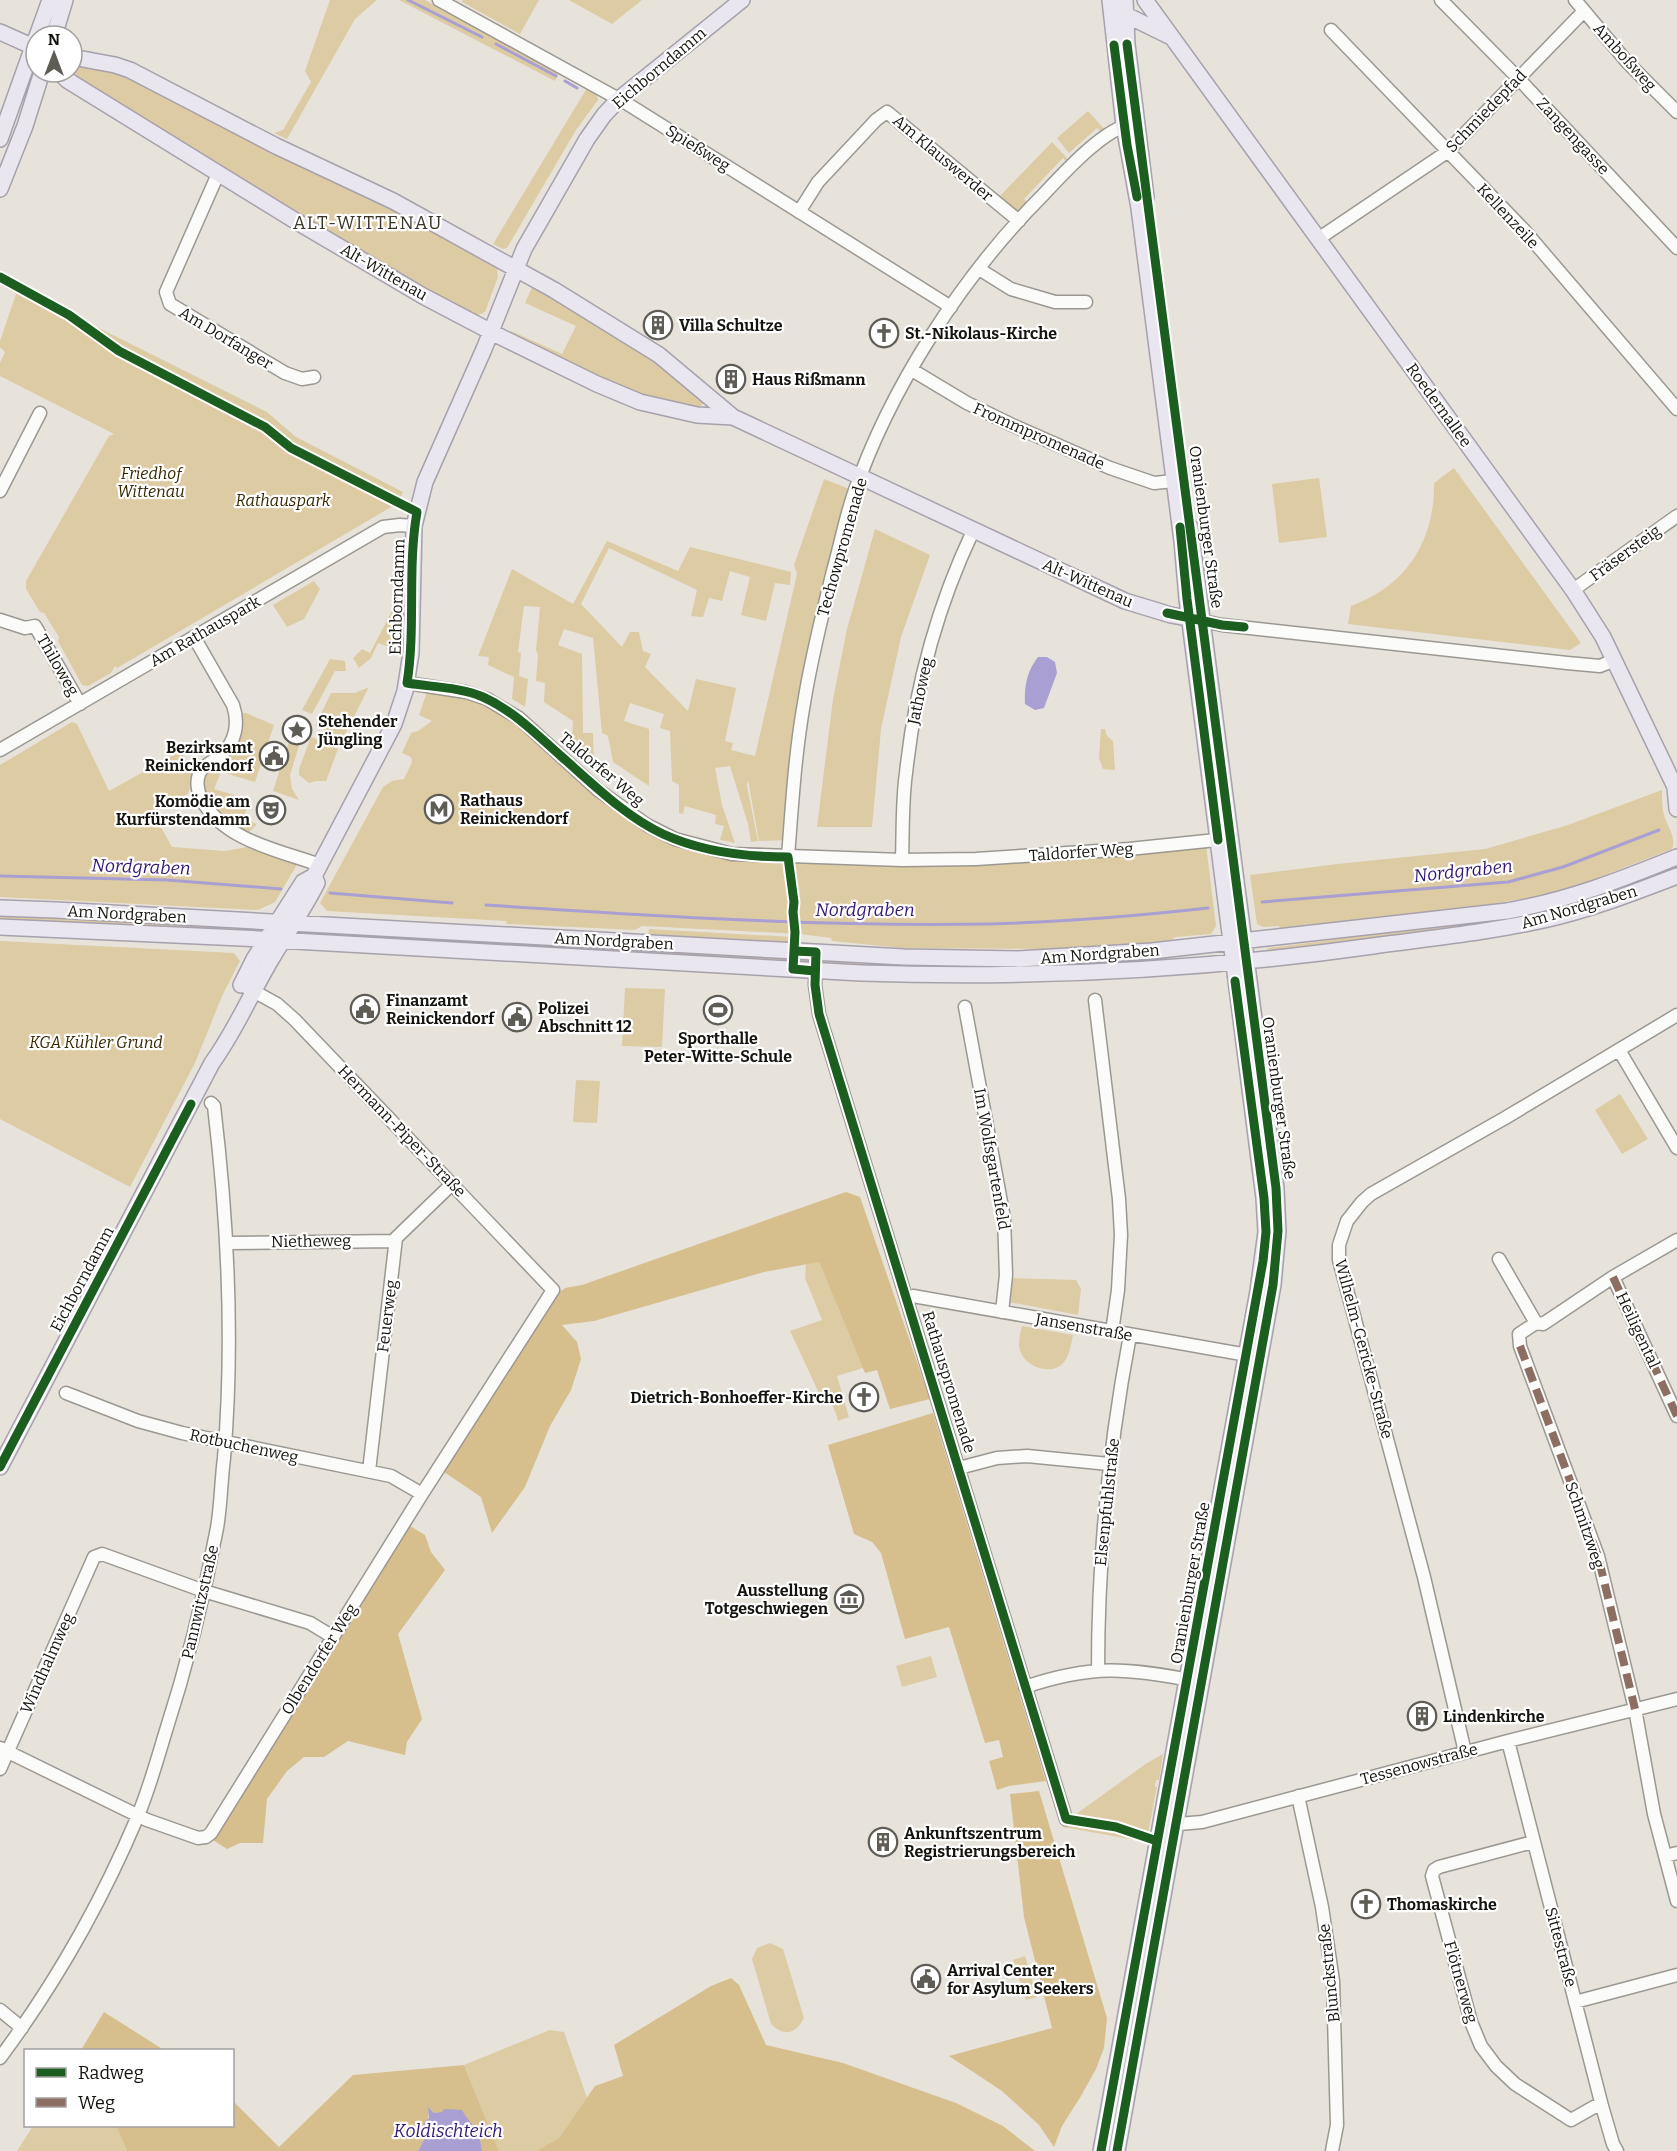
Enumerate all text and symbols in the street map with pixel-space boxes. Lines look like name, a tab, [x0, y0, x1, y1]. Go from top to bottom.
street label: Amboßweg	[1590, 19, 1661, 95]
street label: Eichborndamm	[608, 23, 710, 113]
north arrow	[24, 24, 84, 84]
text: N	[48, 30, 60, 49]
street label: Schmiedepfad	[1442, 65, 1531, 156]
street label: Zangengasse	[1533, 94, 1613, 178]
street label: Am Klauswerder	[889, 111, 997, 205]
street label: Spießweg	[662, 121, 734, 175]
street label: Kellenzeile	[1473, 180, 1543, 252]
district label: ALT-WITTENAU	[293, 212, 443, 234]
street label: Alt-Wittenau	[337, 239, 431, 305]
street label: Am Dorfanger	[176, 303, 276, 373]
building icon: Villa Schultze	[642, 309, 674, 341]
place label: Villa Schultze	[679, 316, 783, 335]
church icon: St.-Nikolaus-Kirche	[868, 317, 900, 349]
place label: St.-Nikolaus-Kirche	[905, 324, 1057, 343]
street label: Roedernallee	[1402, 359, 1476, 451]
building icon: Haus Rißmann	[715, 363, 747, 395]
place label: Haus Rißmann	[752, 370, 866, 389]
street label: Frommpromenade	[970, 398, 1108, 474]
street label: Oranienburger Straße	[1185, 444, 1227, 610]
park label: Friedhof Wittenau	[117, 464, 185, 501]
street label: Techowpromenade	[813, 475, 871, 619]
park label: Rathauspark	[236, 491, 331, 510]
street label: Fräsersteig	[1586, 521, 1664, 585]
street label: Eichborndamm	[385, 538, 409, 656]
street label: Alt-Wittenau	[1040, 555, 1136, 611]
street label: Am Rathauspark	[146, 592, 264, 670]
street label: Thiloweg	[33, 631, 83, 699]
street label: Jathoweg	[903, 656, 936, 727]
place label: Stehender Jüngling	[317, 712, 398, 749]
place icon: Stehender Jüngling	[281, 714, 313, 746]
street label: Taldorfer Weg	[556, 728, 648, 810]
place label: Bezirksamt Reinickendorf	[145, 738, 254, 775]
public building icon: Bezirksamt Reinickendorf	[258, 740, 290, 772]
place label: Rathaus Reinickendorf	[460, 791, 569, 828]
place label: Komödie am Kurfürstendamm	[116, 792, 251, 829]
metro station icon: Rathaus Reinickendorf	[423, 793, 455, 825]
theatre icon: Komödie am Kurfürstendamm	[255, 794, 287, 826]
street label: Taldorfer Weg	[1028, 839, 1134, 865]
water label: Nordgraben	[91, 854, 191, 880]
water label: Nordgraben	[1412, 855, 1514, 887]
street label: Am Nordgraben	[1519, 881, 1639, 933]
water label: Nordgraben	[815, 899, 915, 921]
street label: Am Nordgraben	[67, 901, 187, 927]
street label: Am Nordgraben	[554, 928, 674, 954]
street label: Am Nordgraben	[1040, 940, 1160, 968]
place label: Finanzamt Reinickendorf	[386, 991, 495, 1028]
public building icon: Finanzamt Reinickendorf	[349, 993, 381, 1025]
sports icon: Sporthalle Peter-Witte-Schule	[702, 994, 734, 1026]
place label: Polizei Abschnitt 12	[538, 999, 632, 1036]
public building icon: Polizei Abschnitt 12	[501, 1001, 533, 1033]
street label: Oranienburger Straße	[1258, 1015, 1300, 1181]
place label: Sporthalle Peter-Witte-Schule	[644, 1029, 792, 1066]
park label: KGA Kühler Grund	[29, 1033, 163, 1052]
street label: Hermann-Piper-Straße	[334, 1061, 470, 1201]
street label: Im Wolfsgartenfeld	[970, 1087, 1014, 1232]
street label: Eichborndamm	[46, 1223, 118, 1335]
street label: Nietheweg	[271, 1231, 351, 1251]
street label: Wilhelm-Gericke-Straße	[1331, 1257, 1397, 1441]
street label: Feuerweg	[373, 1279, 401, 1353]
street label: Heiligental	[1612, 1289, 1664, 1372]
street label: Rathauspromenade	[918, 1309, 980, 1455]
street label: Jansenstraße	[1033, 1309, 1134, 1345]
church icon: Dietrich-Bonhoeffer-Kirche	[848, 1381, 880, 1413]
place label: Dietrich-Bonhoeffer-Kirche	[630, 1388, 843, 1407]
street label: Rotbuchenweg	[188, 1425, 300, 1467]
street label: Elsenpfuhlstraße	[1091, 1437, 1123, 1567]
street label: Schmitzweg	[1561, 1479, 1609, 1571]
street label: Oranienburger Straße	[1166, 1501, 1214, 1665]
street label: Pannwitzstraße	[178, 1543, 222, 1661]
place label: Ausstellung Totgeschwiegen	[705, 1581, 829, 1618]
museum icon: Ausstellung Totgeschwiegen	[833, 1583, 865, 1615]
street label: Olbendorfer Weg	[277, 1600, 361, 1718]
street label: Windhalmweg	[16, 1610, 78, 1716]
building icon: Lindenkirche	[1406, 1700, 1438, 1732]
place label: Lindenkirche	[1443, 1707, 1545, 1726]
street label: Tessenowstraße	[1358, 1739, 1480, 1789]
place label: Ankunftszentrum Registrierungsbereich	[904, 1824, 1075, 1861]
building icon: Ankunftszentrum Registrierungsbereich	[867, 1826, 899, 1858]
church icon: Thomaskirche	[1350, 1888, 1382, 1920]
place label: Thomaskirche	[1387, 1895, 1497, 1914]
street label: Sittestraße	[1541, 1905, 1581, 1989]
street label: Blunckstraße	[1314, 1923, 1344, 2023]
street label: Flötnerweg	[1440, 1939, 1482, 2025]
place label: Arrival Center for Asylum Seekers	[947, 1961, 1094, 1998]
public building icon: Arrival Center for Asylum Seekers	[910, 1963, 942, 1995]
legend	[24, 2049, 234, 2127]
text: Radweg	[78, 2062, 144, 2084]
text: Weg	[78, 2092, 115, 2114]
water label: Koldischteich	[393, 2120, 503, 2142]

